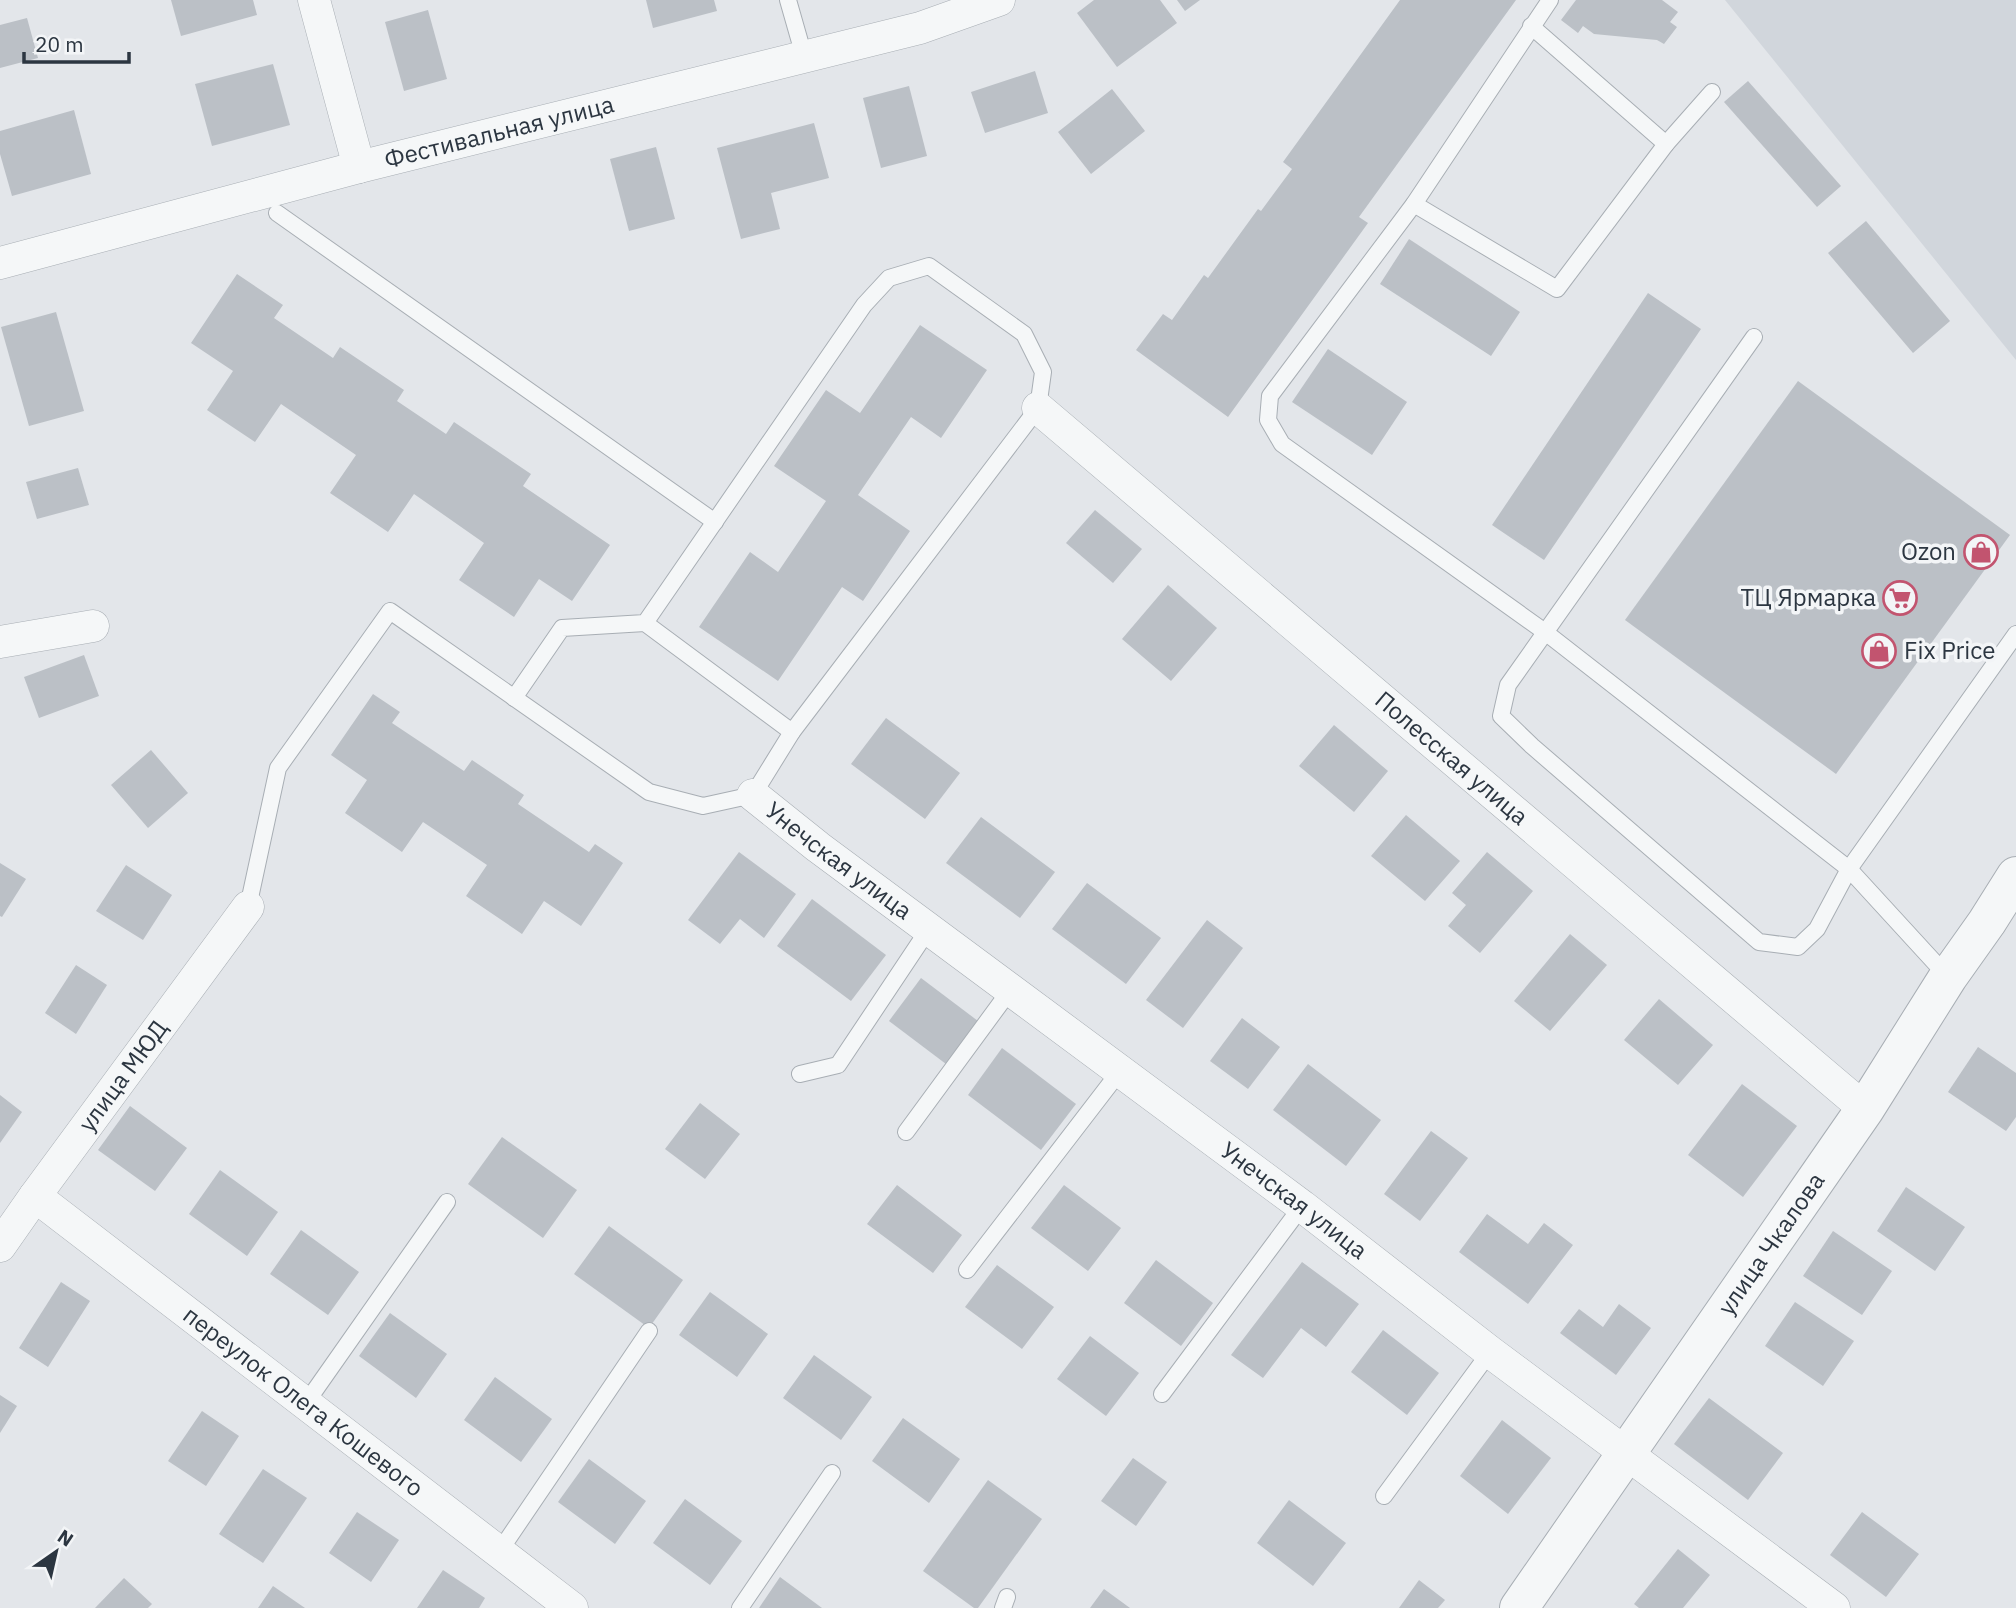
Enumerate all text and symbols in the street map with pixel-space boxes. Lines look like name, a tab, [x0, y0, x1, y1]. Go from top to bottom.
scale bar	[24, 21, 130, 65]
text: 20 m	[35, 30, 84, 58]
street label: Фестивальная улица	[381, 87, 617, 175]
shop icon: Ozon	[1962, 533, 2000, 571]
place label: Ozon	[1901, 535, 1956, 567]
supermarket icon: ТЦ Ярмарка	[1881, 579, 1919, 617]
place label: ТЦ Ярмарка	[1741, 581, 1876, 613]
shop icon: Fix Price	[1860, 632, 1898, 670]
place label: Fix Price	[1904, 634, 1995, 666]
street label: Полесская улица	[1369, 684, 1536, 832]
street label: Унечская улица	[759, 794, 919, 926]
street label: улица МЮД	[71, 1013, 175, 1138]
street label: Унечская улица	[1214, 1134, 1375, 1266]
street label: улица Чкалова	[1710, 1166, 1831, 1321]
street label: переулок Олега Кошевого	[177, 1298, 431, 1503]
north arrow	[21, 1517, 91, 1587]
text: N	[53, 1524, 78, 1552]

